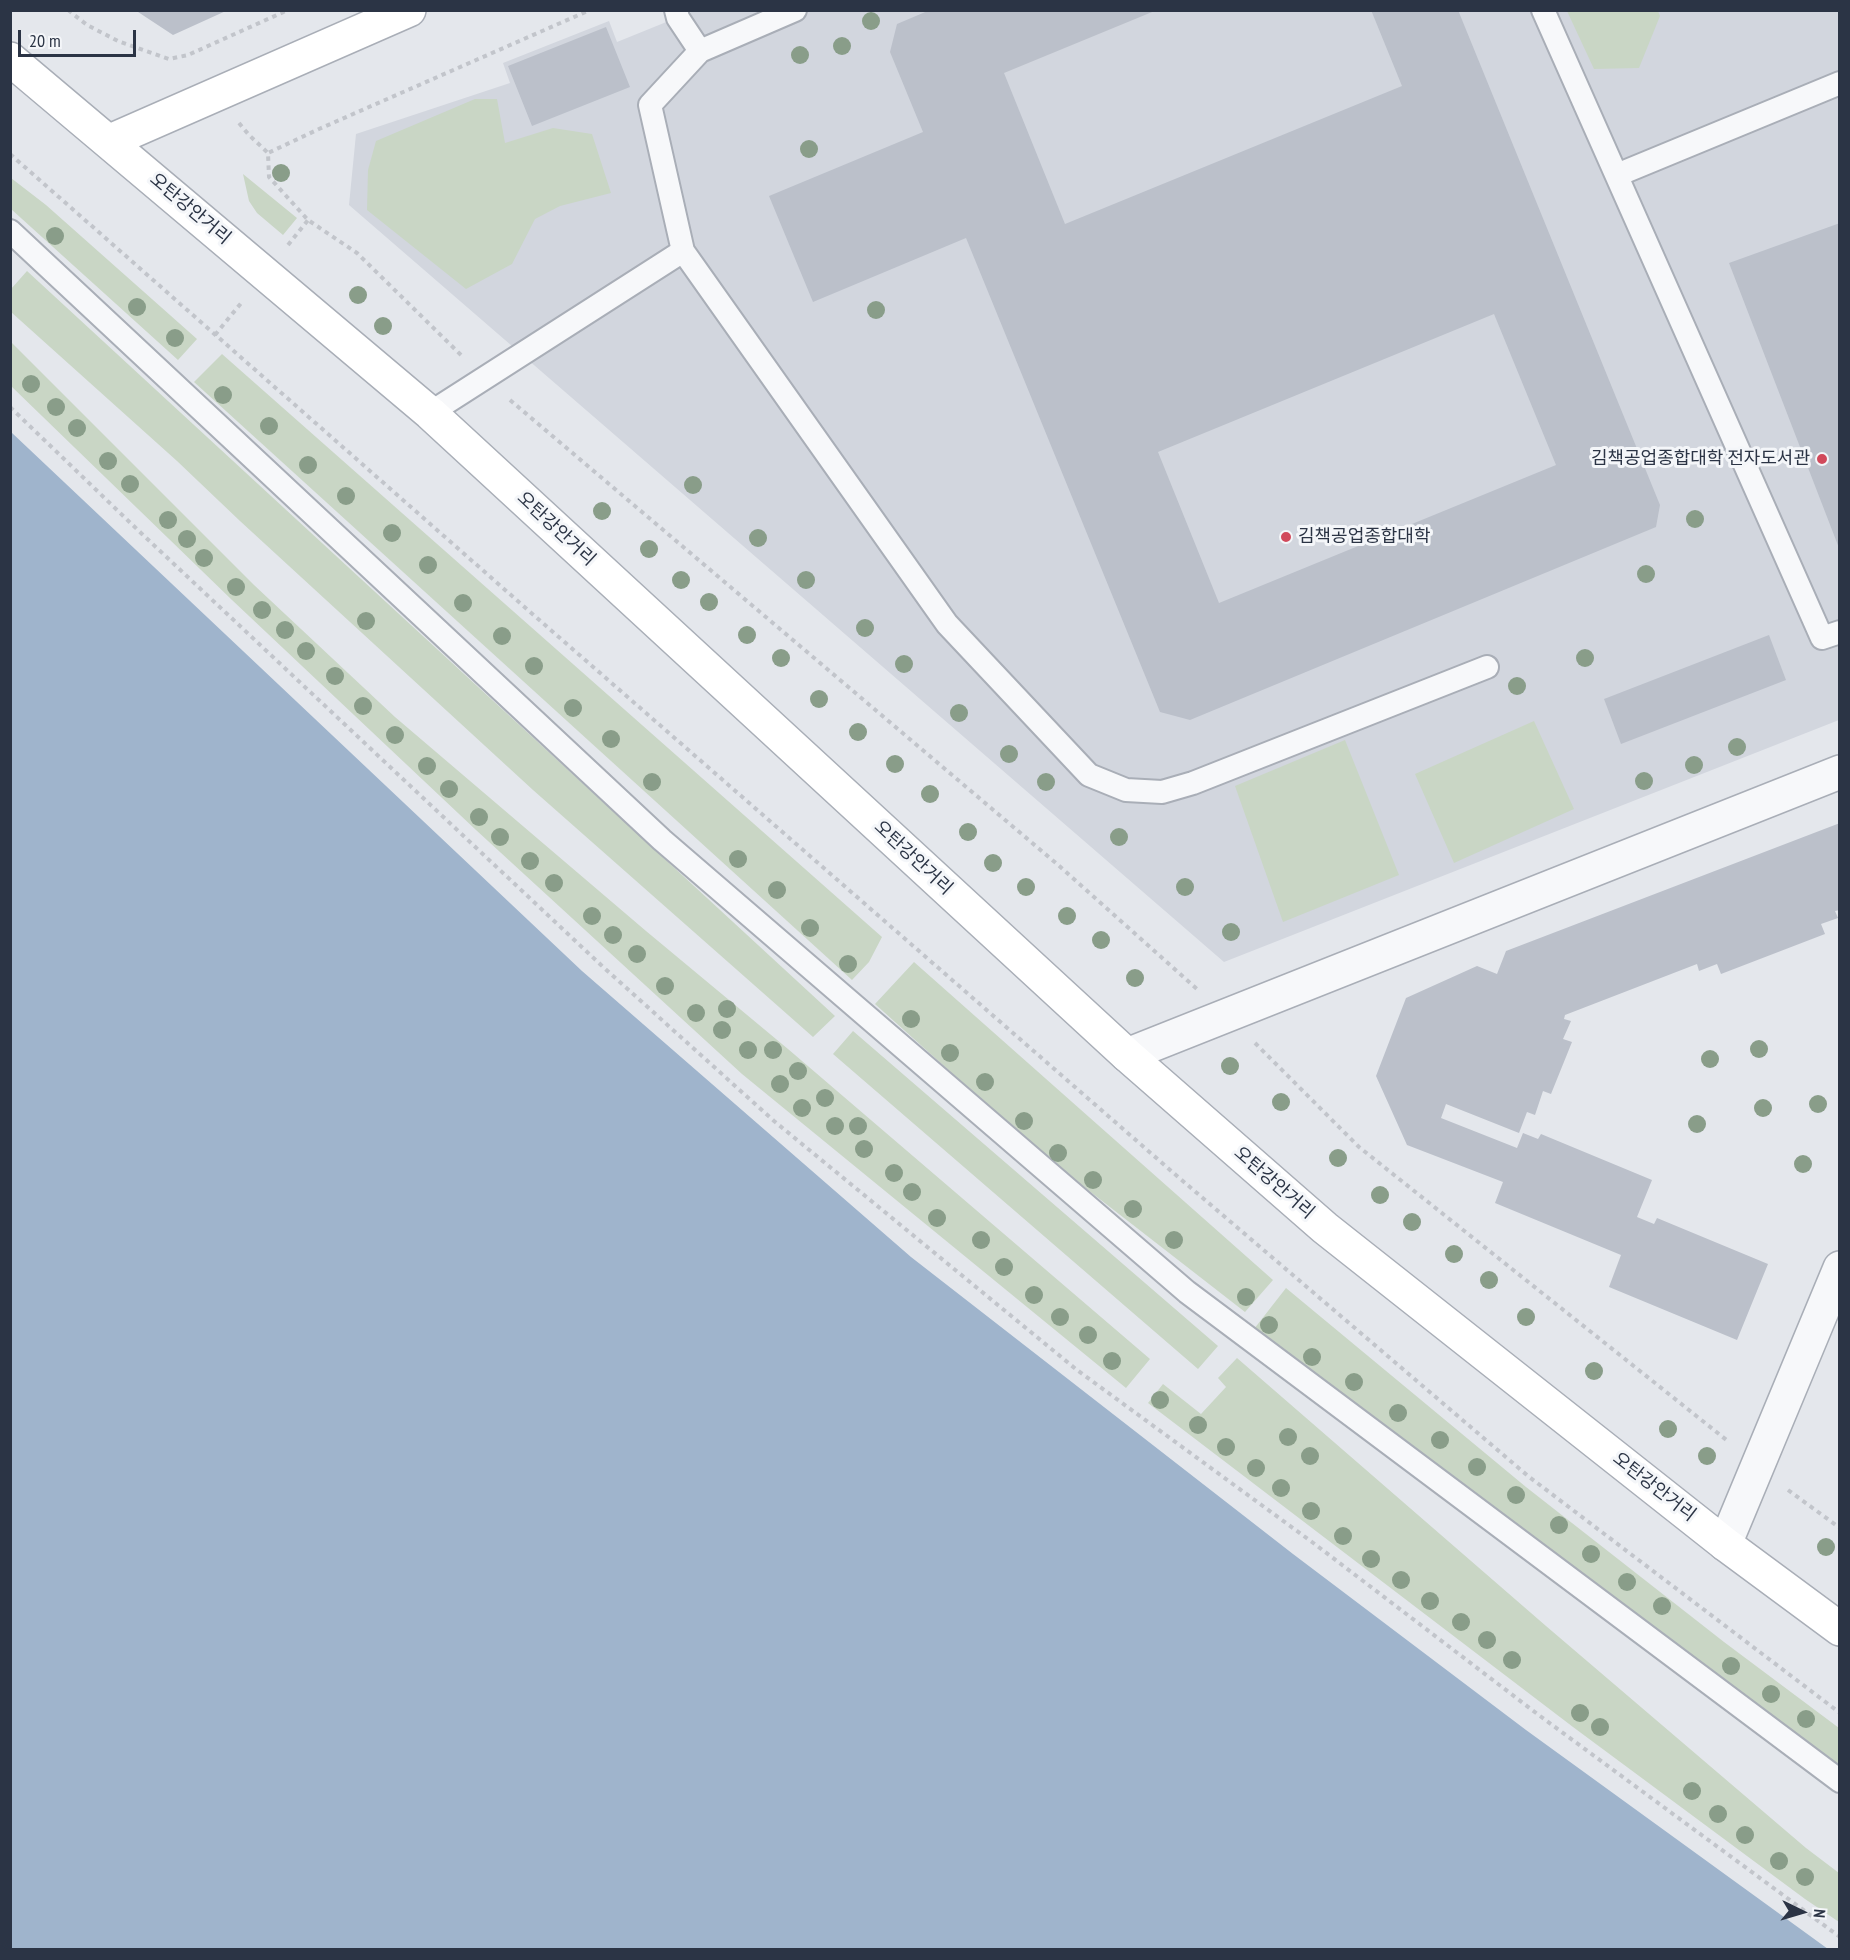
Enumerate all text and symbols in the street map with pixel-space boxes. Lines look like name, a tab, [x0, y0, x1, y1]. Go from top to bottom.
scale bar	[21, 18, 140, 56]
text: 20 m	[29, 29, 61, 52]
street label: 오탄강안거리	[145, 169, 235, 249]
place label: 김책공업종합대학 전자도서관	[1591, 448, 1810, 470]
marker: 김책공업종합대학 전자도서관	[1815, 452, 1829, 466]
street label: 오탄강안거리	[512, 487, 600, 571]
place label: 김책공업종합대학	[1298, 526, 1430, 548]
marker: 김책공업종합대학	[1279, 530, 1293, 544]
street label: 오탄강안거리	[869, 816, 957, 900]
street label: 오탄강안거리	[1229, 1142, 1319, 1224]
street label: 오탄강안거리	[1608, 1448, 1700, 1526]
north arrow	[1772, 1882, 1832, 1942]
text: N	[1810, 1908, 1830, 1919]

